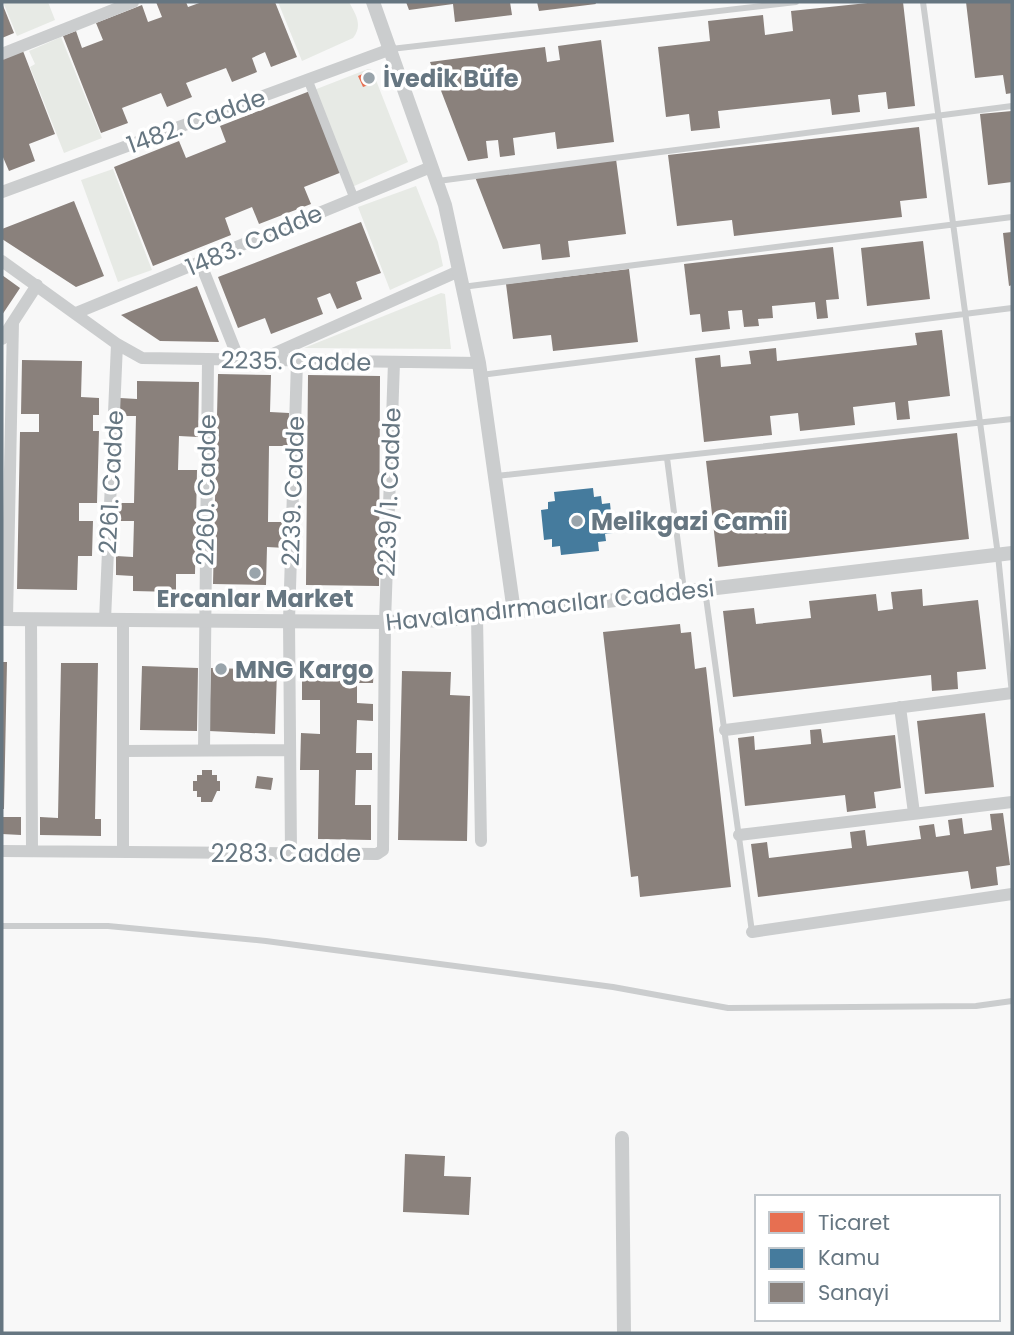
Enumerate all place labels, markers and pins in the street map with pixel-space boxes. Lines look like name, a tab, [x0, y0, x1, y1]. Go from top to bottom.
place label: İvedik Büfe	[383, 62, 519, 95]
marker: İvedik Büfe	[361, 70, 377, 86]
place label: Melikgazi Camii	[591, 505, 788, 538]
marker: Melikgazi Camii	[569, 513, 585, 529]
marker: Ercanlar Market	[247, 565, 263, 581]
place label: Ercanlar Market	[157, 582, 353, 615]
place label: MNG Kargo	[235, 653, 373, 686]
marker: MNG Kargo	[213, 661, 229, 677]

